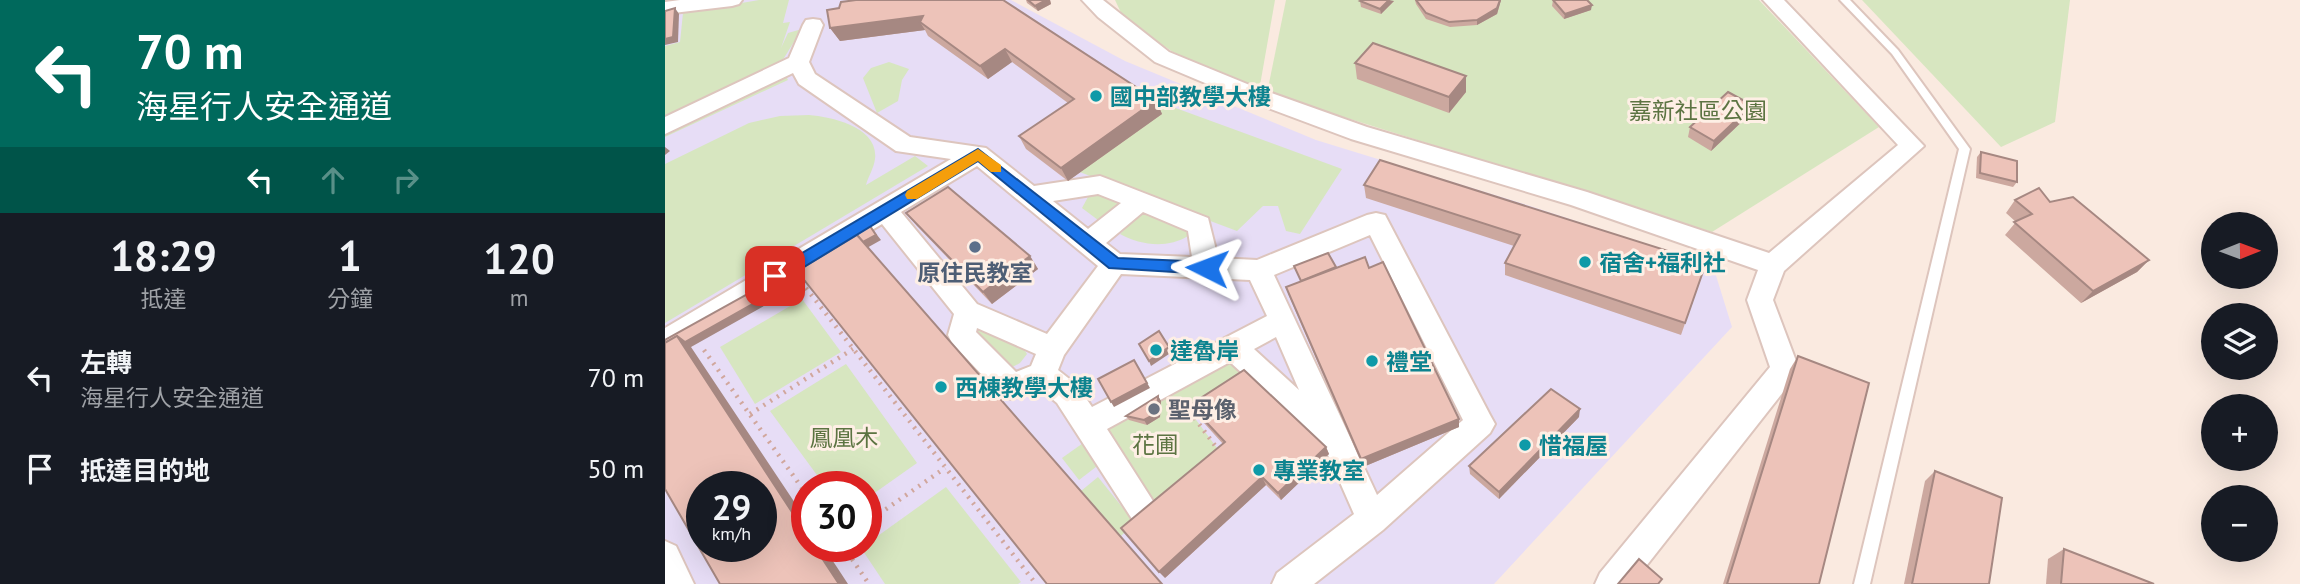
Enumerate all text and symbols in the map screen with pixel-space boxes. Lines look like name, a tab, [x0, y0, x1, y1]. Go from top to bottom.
text: 70 m	[136, 19, 243, 83]
icon: left	[21, 28, 112, 119]
place label: 國中部教學大樓	[1110, 82, 1271, 111]
text: 海星行人安全通道	[136, 85, 392, 127]
marker: 國中部教學大樓	[1088, 88, 1104, 104]
park label: 嘉新社區公園	[1629, 96, 1767, 125]
icon: left	[241, 161, 279, 199]
icon: ahead	[314, 161, 352, 199]
icon: right	[387, 161, 425, 199]
north arrow	[2201, 212, 2279, 289]
map controls	[2201, 212, 2278, 562]
text: 18:29	[110, 228, 217, 283]
text: 1	[338, 228, 362, 283]
text: 120	[483, 231, 555, 286]
position arrow	[1170, 231, 1244, 305]
marker: 原住民教室	[967, 239, 983, 255]
pin	[745, 246, 805, 306]
place label: 宿舍+福利社	[1599, 248, 1726, 277]
marker: 宿舍+福利社	[1577, 254, 1593, 270]
icon: arrive	[756, 257, 794, 295]
place label: 原住民教室	[918, 258, 1033, 287]
text: m	[510, 283, 528, 312]
text: 抵達	[141, 284, 187, 313]
text: 分鐘	[327, 284, 373, 313]
button: layers	[2201, 303, 2278, 380]
place label: 達魯岸	[1170, 336, 1239, 365]
marker: 達魯岸	[1148, 342, 1164, 358]
text: 左轉	[80, 346, 132, 379]
place label: 禮堂	[1386, 347, 1432, 376]
marker: 禮堂	[1364, 353, 1380, 369]
icon: left	[21, 359, 59, 397]
text: 70 m	[588, 361, 644, 394]
place label: 西棟教學大樓	[955, 373, 1093, 402]
marker: 西棟教學大樓	[933, 379, 949, 395]
text: 海星行人安全通道	[80, 383, 264, 412]
button: +	[2201, 394, 2278, 471]
place label: 聖母像	[1168, 395, 1237, 424]
marker: 聖母像	[1146, 401, 1162, 417]
park label: 鳳凰木	[810, 423, 879, 452]
park label: 花圃	[1132, 430, 1178, 459]
place label: 惜福屋	[1539, 431, 1608, 460]
marker: 惜福屋	[1517, 437, 1533, 453]
icon: arrive	[21, 450, 59, 488]
text: 50 m	[588, 452, 644, 485]
text: 抵達目的地	[80, 454, 210, 487]
place label: 專業教室	[1273, 456, 1365, 485]
marker: 專業教室	[1251, 462, 1267, 478]
speed limit sign: 30	[791, 471, 882, 562]
text: 29	[712, 484, 751, 530]
button: −	[2201, 485, 2278, 562]
text: km/h	[712, 522, 751, 545]

